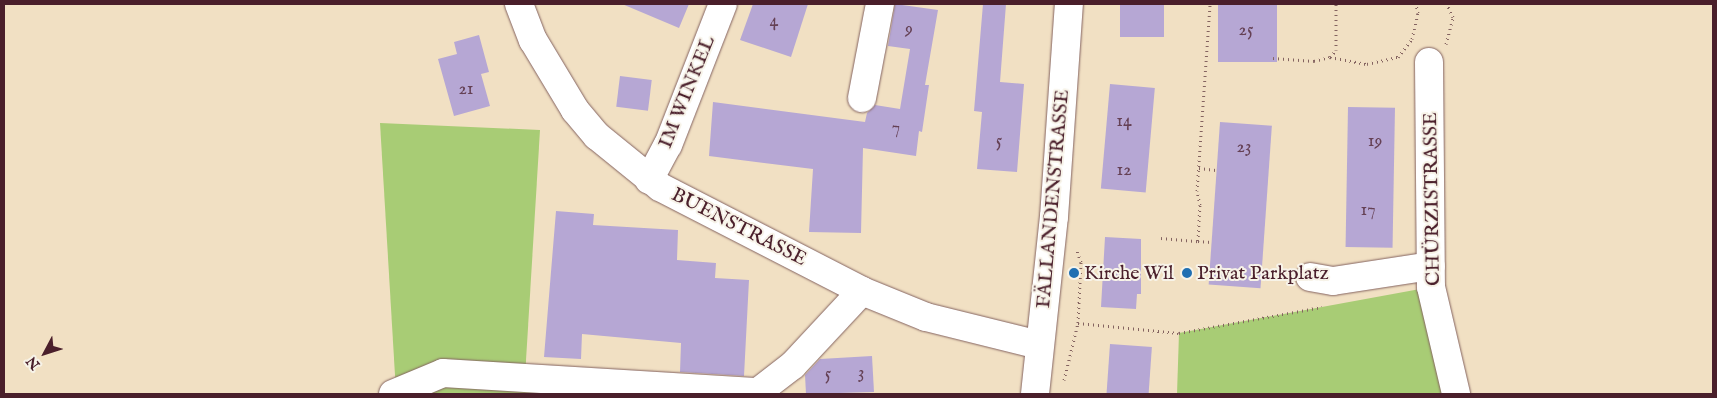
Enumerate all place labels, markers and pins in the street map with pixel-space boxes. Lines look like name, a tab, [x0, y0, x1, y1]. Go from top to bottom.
place label: Kirche Wil	[1084, 261, 1174, 285]
place label: Privat Parkplatz	[1197, 261, 1329, 285]
marker: Kirche Wil	[1068, 267, 1080, 279]
marker: Privat Parkplatz	[1181, 267, 1193, 279]

